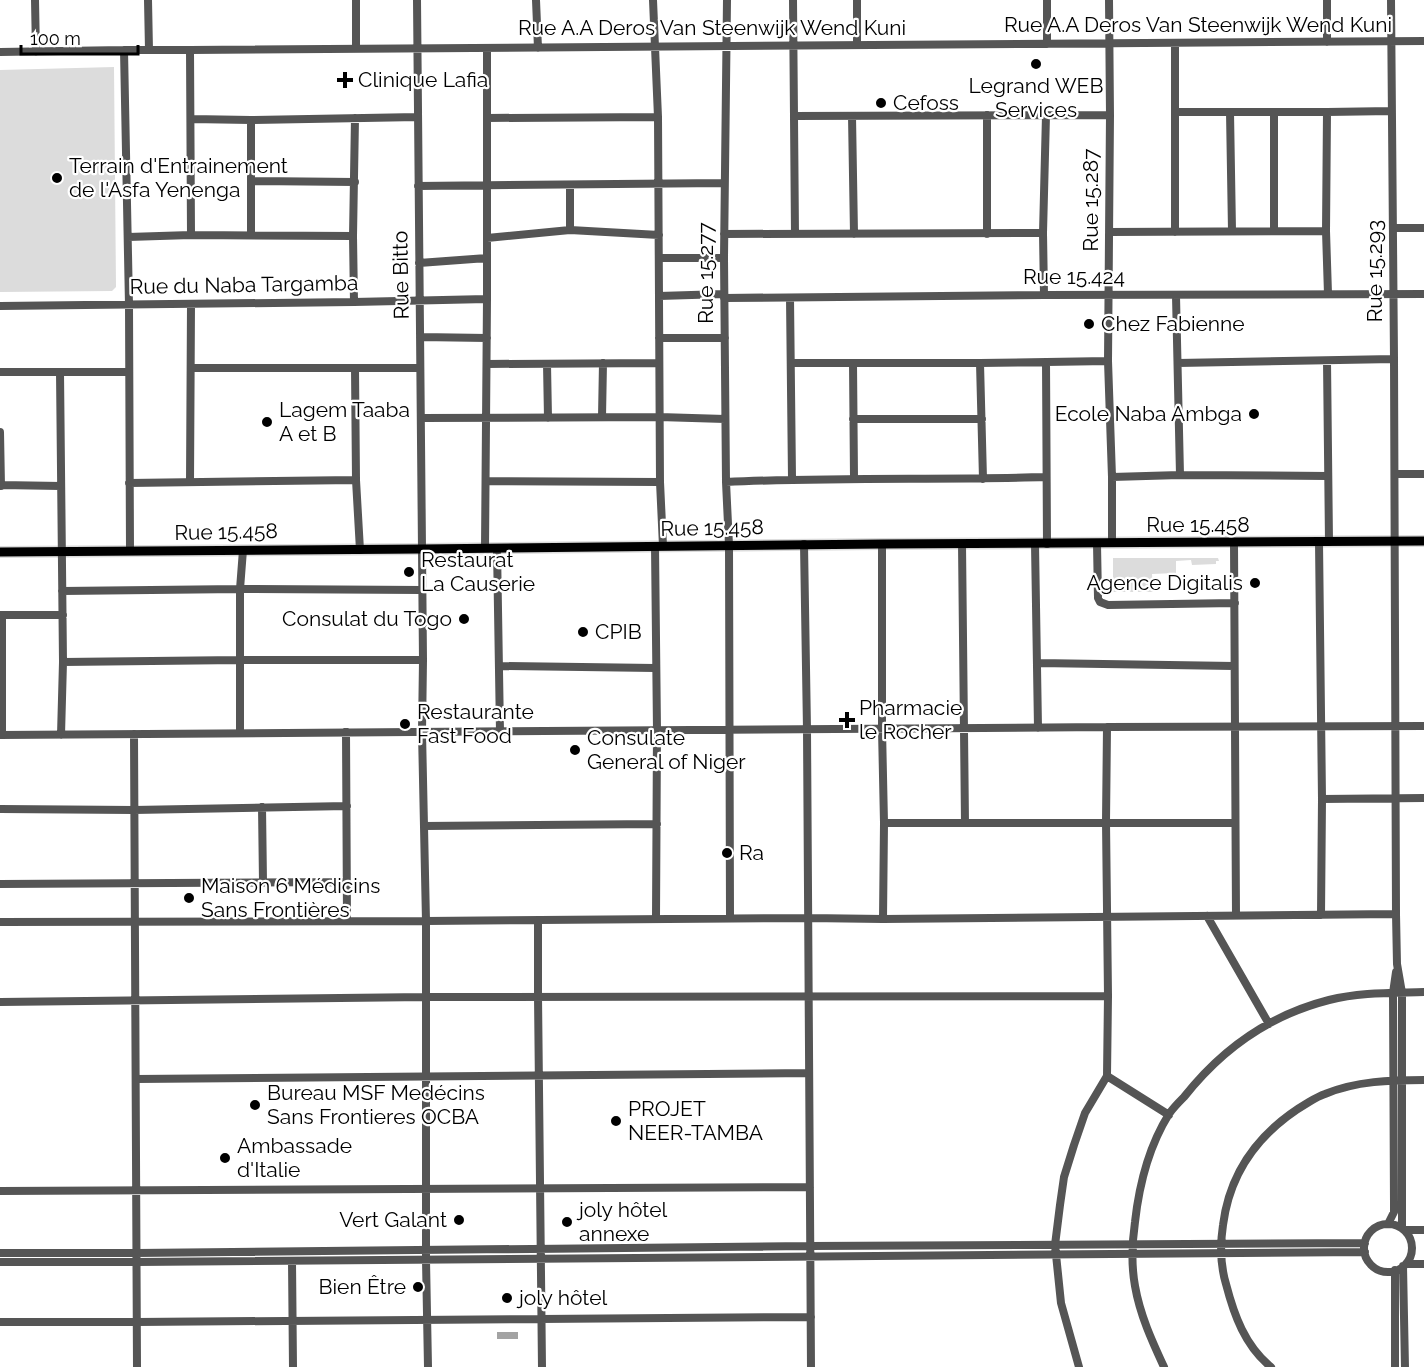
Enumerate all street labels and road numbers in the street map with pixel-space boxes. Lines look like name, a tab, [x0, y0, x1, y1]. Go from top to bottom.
street label: Rue A.A Deros Van Steenwijk Wend Kuni	[1004, 12, 1392, 37]
street label: Rue A.A Deros Van Steenwijk Wend Kuni	[518, 15, 906, 40]
street label: Rue 15.287	[1078, 148, 1103, 251]
street label: Rue 15.293	[1362, 220, 1387, 322]
street label: Rue 15.277	[693, 221, 718, 324]
street label: Rue Bitto	[387, 230, 414, 320]
street label: Rue 15.424	[1023, 264, 1125, 289]
street label: Rue du Naba Targamba	[130, 270, 358, 299]
street label: Rue 15.458	[1146, 512, 1250, 537]
street label: Rue 15.458	[660, 514, 764, 541]
street label: Rue 15.458	[174, 518, 278, 545]

